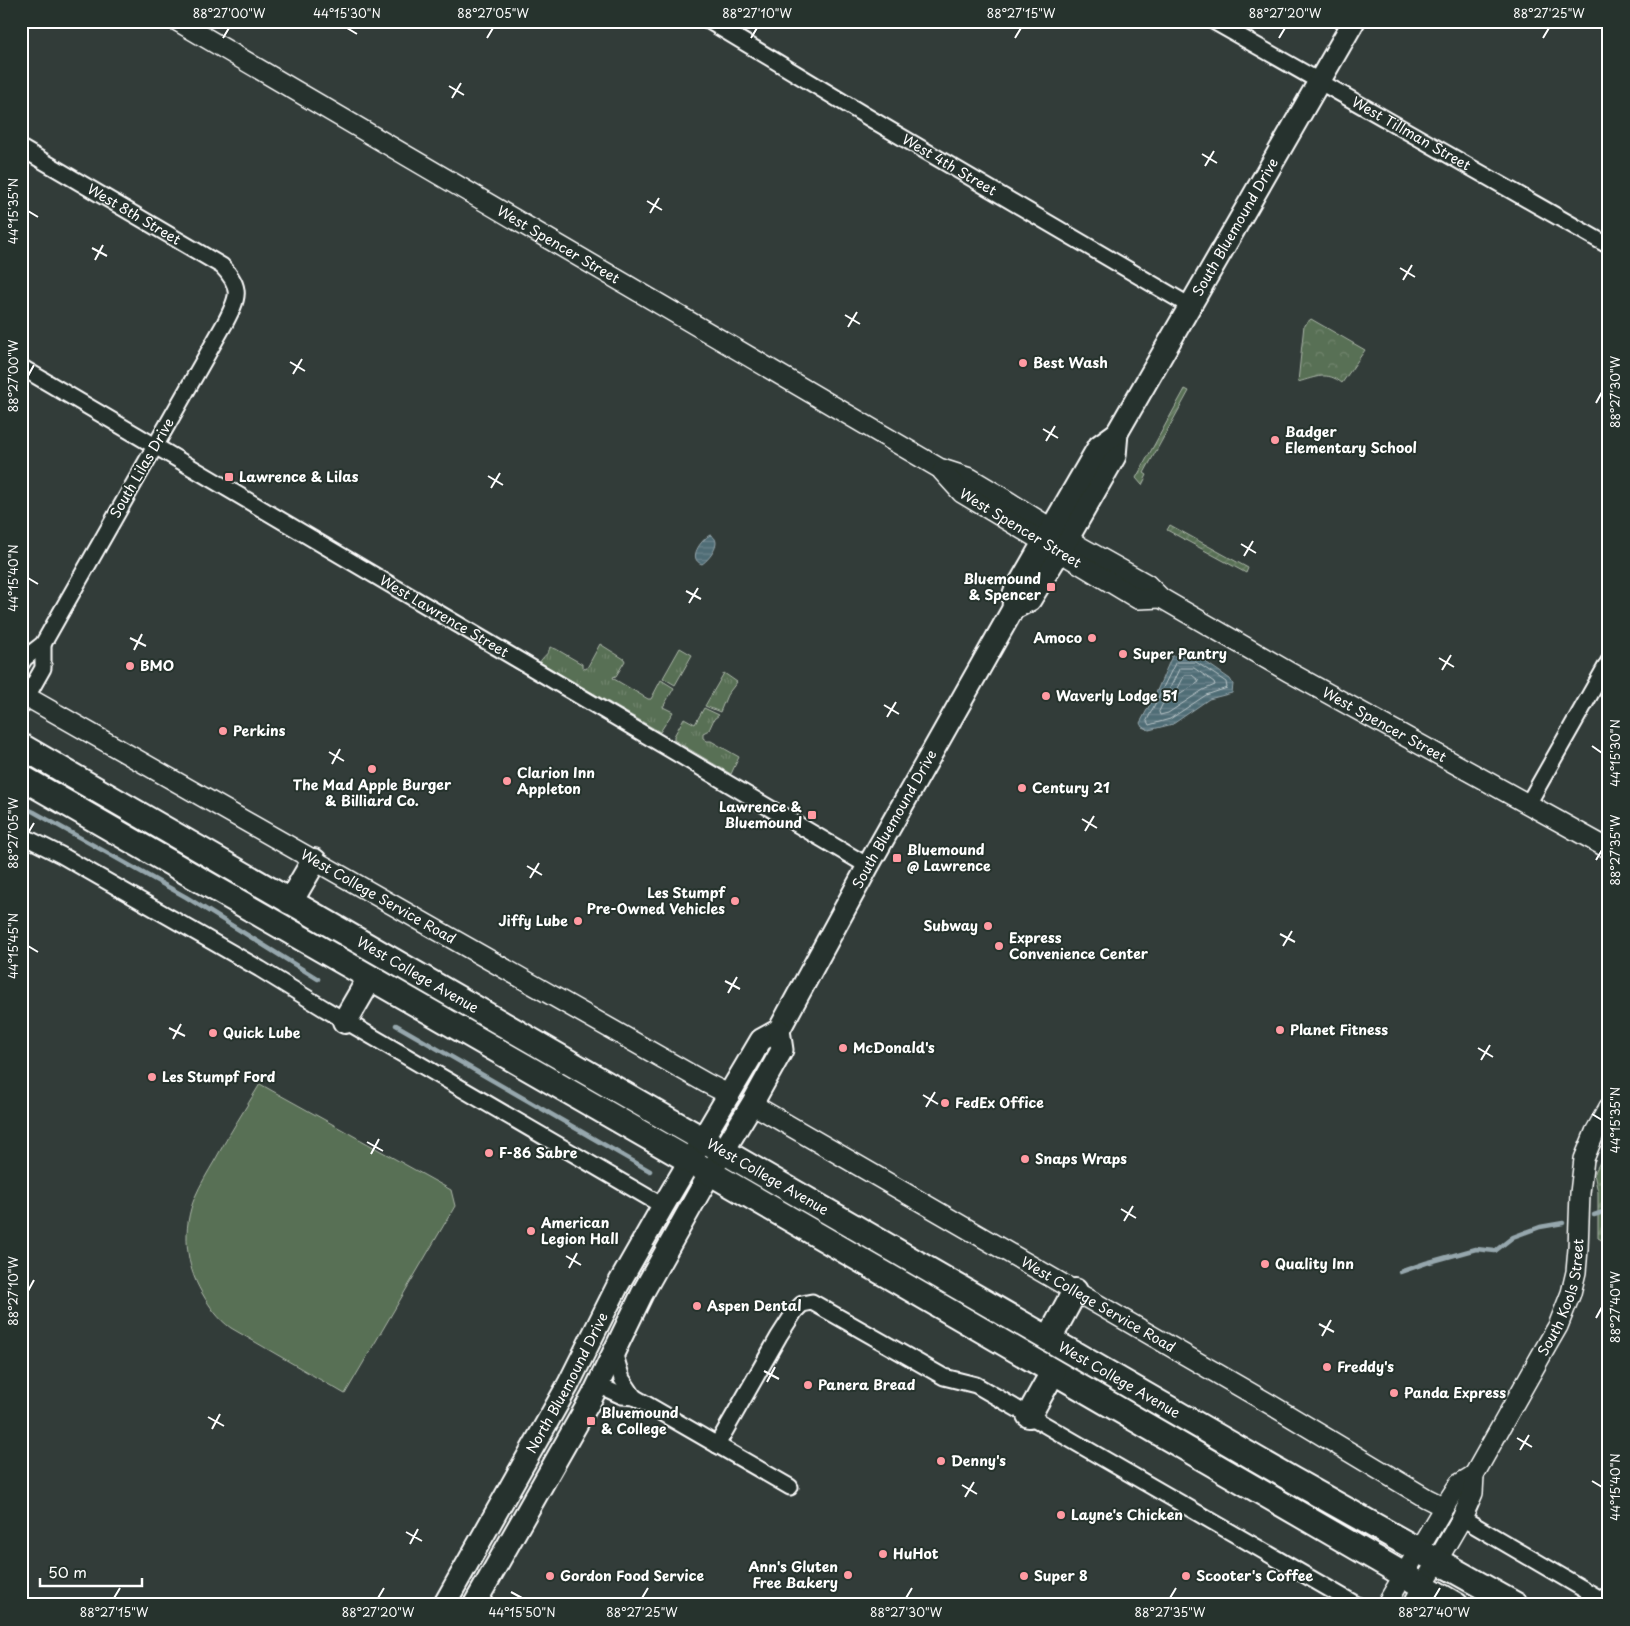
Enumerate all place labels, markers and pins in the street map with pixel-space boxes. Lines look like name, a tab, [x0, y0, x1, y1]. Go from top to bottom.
place label: Best Wash	[1033, 352, 1108, 373]
marker: Best Wash	[1017, 357, 1029, 369]
place label: Badger Elementary School	[1285, 421, 1417, 458]
marker: Badger Elementary School	[1269, 434, 1281, 446]
place label: Lawrence & Lilas	[239, 466, 359, 487]
marker: Lawrence & Lilas	[223, 471, 235, 483]
place label: Bluemound & Spencer	[963, 568, 1042, 605]
marker: Bluemound & Spencer	[1045, 581, 1057, 593]
place label: Amoco	[1033, 627, 1082, 648]
marker: Amoco	[1086, 632, 1098, 644]
place label: Super Pantry	[1133, 643, 1227, 664]
marker: Super Pantry	[1117, 648, 1129, 660]
place label: BMO	[140, 655, 174, 676]
marker: BMO	[124, 660, 136, 672]
place label: Waverly Lodge 51	[1056, 685, 1178, 706]
marker: Waverly Lodge 51	[1040, 690, 1052, 702]
place label: Perkins	[233, 720, 286, 741]
marker: Perkins	[217, 725, 229, 737]
place label: Clarion Inn Appleton	[517, 762, 595, 799]
marker: The Mad Apple Burger & Billiard Co.	[366, 763, 378, 775]
place label: The Mad Apple Burger & Billiard Co.	[293, 774, 452, 811]
marker: Clarion Inn Appleton	[501, 775, 513, 787]
place label: Century 21	[1032, 777, 1110, 798]
marker: Century 21	[1016, 782, 1028, 794]
place label: Lawrence & Bluemound	[719, 796, 803, 833]
marker: Lawrence & Bluemound	[806, 809, 818, 821]
place label: Bluemound @ Lawrence	[907, 839, 991, 876]
marker: Bluemound @ Lawrence	[891, 852, 903, 864]
place label: Les Stumpf Pre-Owned Vehicles	[587, 882, 726, 919]
marker: Les Stumpf Pre-Owned Vehicles	[729, 895, 741, 907]
place label: Jiffy Lube	[498, 910, 568, 931]
marker: Jiffy Lube	[572, 915, 584, 927]
place label: Subway	[923, 915, 978, 936]
marker: Subway	[982, 920, 994, 932]
place label: Express Convenience Center	[1009, 927, 1149, 964]
marker: Express Convenience Center	[993, 940, 1005, 952]
place label: Planet Fitness	[1290, 1019, 1388, 1040]
place label: Quick Lube	[223, 1022, 301, 1043]
marker: Planet Fitness	[1274, 1024, 1286, 1036]
marker: Quick Lube	[207, 1027, 219, 1039]
place label: McDonald's	[853, 1037, 935, 1058]
marker: McDonald's	[837, 1042, 849, 1054]
place label: Les Stumpf Ford	[162, 1066, 276, 1087]
marker: Les Stumpf Ford	[146, 1071, 158, 1083]
place label: FedEx Office	[955, 1092, 1044, 1113]
marker: FedEx Office	[939, 1097, 951, 1109]
place label: F-86 Sabre	[499, 1142, 578, 1163]
marker: F-86 Sabre	[483, 1147, 495, 1159]
place label: Snaps Wraps	[1035, 1148, 1127, 1169]
marker: Snaps Wraps	[1019, 1153, 1031, 1165]
place label: American Legion Hall	[540, 1212, 619, 1249]
marker: American Legion Hall	[525, 1225, 537, 1237]
place label: Quality Inn	[1275, 1253, 1354, 1274]
marker: Quality Inn	[1259, 1258, 1271, 1270]
place label: Aspen Dental	[707, 1295, 801, 1316]
marker: Aspen Dental	[691, 1300, 703, 1312]
place label: Freddy's	[1337, 1356, 1394, 1377]
marker: Freddy's	[1321, 1361, 1333, 1373]
place label: Panera Bread	[818, 1374, 916, 1395]
marker: Panera Bread	[802, 1379, 814, 1391]
place label: Panda Express	[1404, 1382, 1506, 1403]
marker: Panda Express	[1388, 1387, 1400, 1399]
place label: Bluemound & College	[601, 1402, 679, 1439]
marker: Bluemound & College	[585, 1415, 597, 1427]
place label: Denny's	[951, 1450, 1006, 1471]
marker: Denny's	[935, 1455, 947, 1467]
place label: Layne's Chicken	[1071, 1504, 1183, 1525]
marker: Layne's Chicken	[1055, 1509, 1067, 1521]
place label: HuHot	[893, 1543, 939, 1564]
marker: HuHot	[877, 1548, 889, 1560]
place label: Ann's Gluten Free Bakery	[748, 1556, 838, 1593]
place label: Gordon Food Service	[560, 1565, 704, 1586]
place label: Super 8	[1034, 1565, 1088, 1586]
place label: Scooter's Coffee	[1196, 1565, 1313, 1586]
marker: Ann's Gluten Free Bakery	[842, 1569, 854, 1581]
marker: Gordon Food Service	[544, 1570, 556, 1582]
marker: Super 8	[1018, 1570, 1030, 1582]
marker: Scooter's Coffee	[1180, 1570, 1192, 1582]

